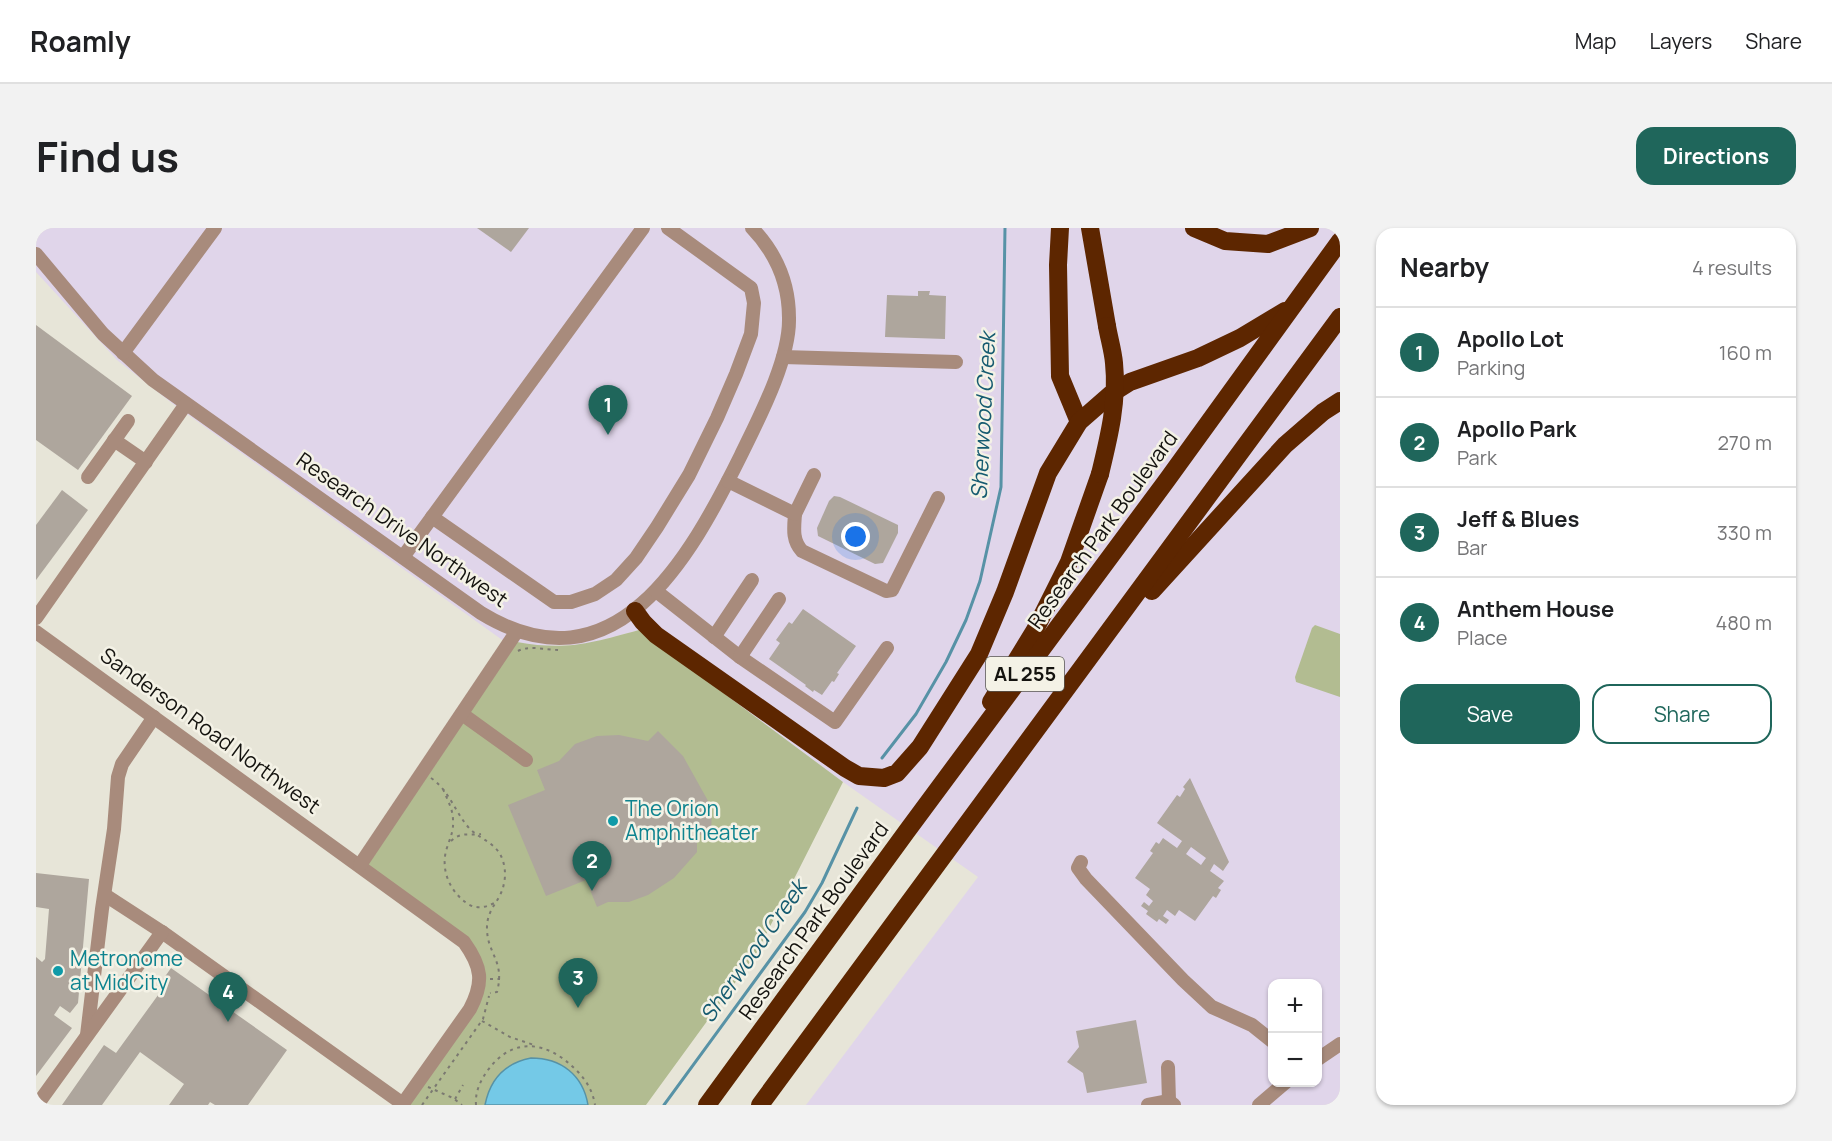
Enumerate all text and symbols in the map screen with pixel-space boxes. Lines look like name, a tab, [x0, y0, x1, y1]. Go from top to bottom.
text: Roamly	[30, 22, 131, 60]
text: Map	[1575, 27, 1616, 55]
text: Layers	[1649, 27, 1712, 55]
text: Share	[1745, 27, 1802, 55]
text: Find us	[36, 127, 179, 185]
button: Directions	[1636, 127, 1796, 185]
text: Nearby	[1400, 249, 1489, 285]
text: 4 results	[1692, 254, 1772, 281]
text: Apollo Lot	[1457, 324, 1564, 354]
water label: Sherwood Creek	[964, 329, 1003, 500]
text: 1	[1415, 339, 1424, 366]
text: 160 m	[1719, 339, 1772, 366]
text: Parking	[1457, 354, 1525, 381]
pin: 1	[588, 386, 628, 435]
text: Apollo Park	[1457, 414, 1576, 444]
street label: Research Park Boulevard	[1021, 425, 1183, 634]
text: 2	[1414, 429, 1425, 456]
text: 270 m	[1717, 429, 1772, 456]
text: Park	[1457, 444, 1497, 471]
street label: Research Drive Northwest	[291, 445, 514, 613]
text: Jeff & Blues	[1457, 504, 1579, 534]
text: 3	[1414, 519, 1425, 546]
text: 330 m	[1717, 519, 1772, 546]
your location	[841, 522, 870, 551]
text: Bar	[1457, 534, 1488, 561]
text: Anthem House	[1457, 594, 1614, 624]
text: 4	[1413, 609, 1426, 636]
text: 480 m	[1715, 609, 1772, 636]
text: Place	[1457, 624, 1507, 651]
street label: Sanderson Road Northwest	[95, 641, 326, 820]
road number: AL 255	[986, 657, 1064, 691]
button: Save	[1400, 684, 1580, 744]
button: Share	[1592, 684, 1772, 744]
place label: The Orion Amphitheater	[625, 794, 759, 846]
marker: The Orion Amphitheater	[606, 814, 620, 828]
street label: Research Park Boulevard	[732, 816, 894, 1025]
pin: 2	[572, 842, 612, 891]
water label: Sherwood Creek	[693, 871, 815, 1028]
place label: Metronome at MidCity	[70, 944, 183, 996]
pin: 3	[558, 958, 598, 1008]
marker: Metronome at MidCity	[51, 964, 65, 978]
pin: 4	[208, 972, 248, 1022]
map controls	[1268, 979, 1322, 1087]
button: +	[1268, 979, 1322, 1033]
button: −	[1268, 1033, 1322, 1087]

